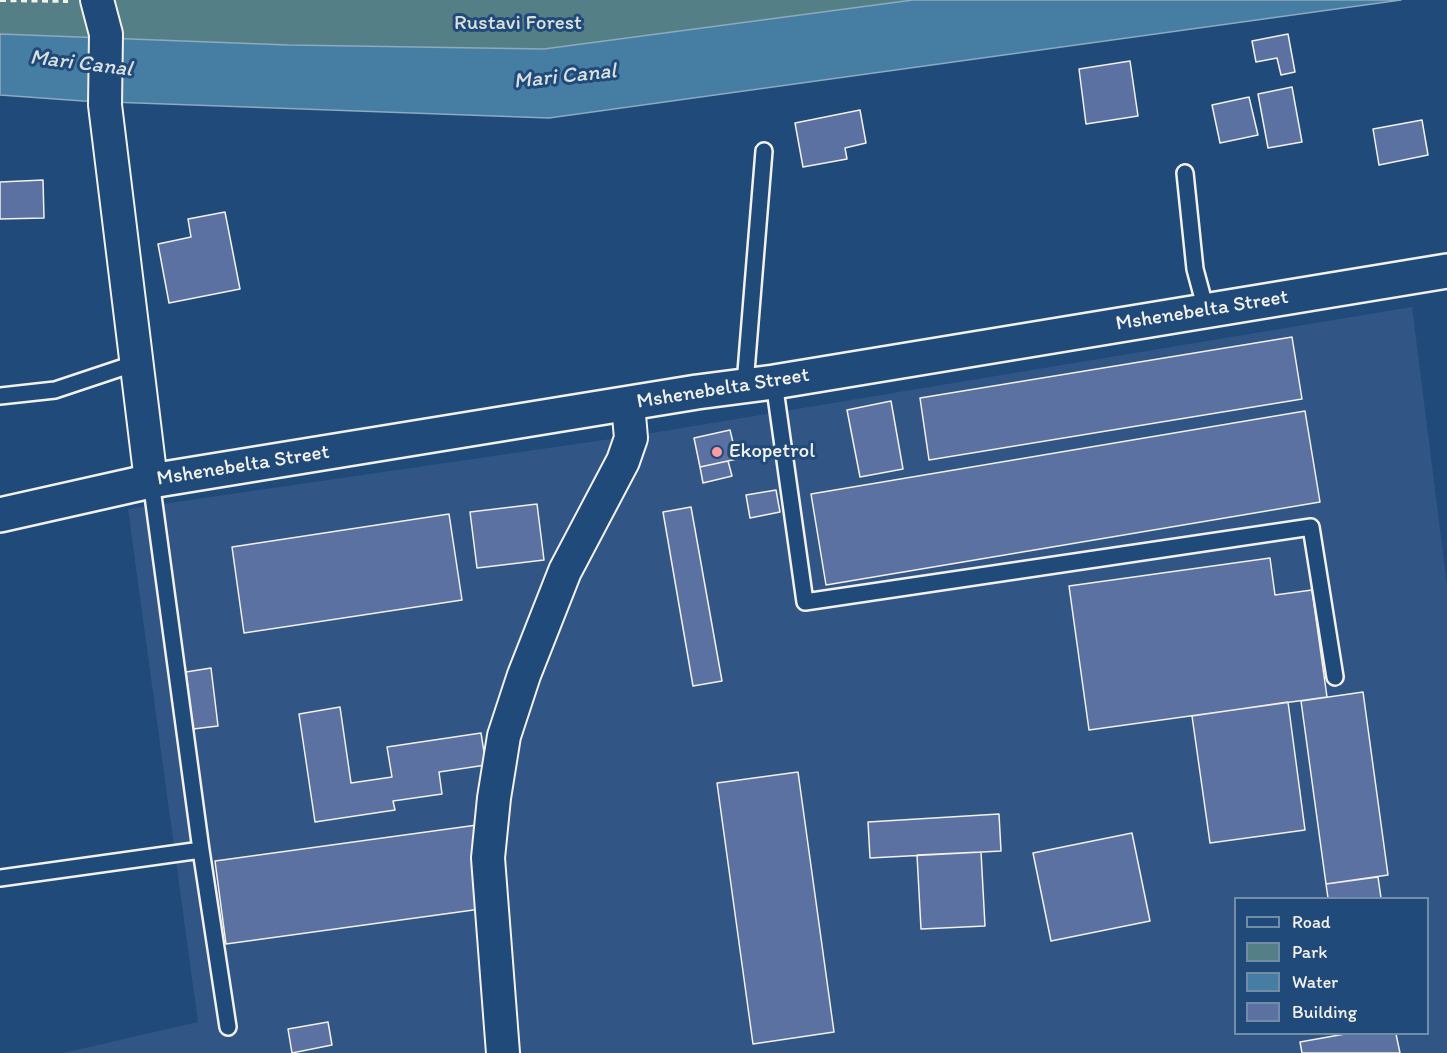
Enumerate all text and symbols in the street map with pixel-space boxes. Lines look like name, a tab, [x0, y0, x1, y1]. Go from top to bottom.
park label: Rustavi Forest	[454, 11, 582, 37]
water label: Mari Canal	[28, 45, 134, 83]
water label: Mari Canal	[512, 58, 618, 96]
street label: Mshenebelta Street	[1114, 285, 1290, 337]
street label: Mshenebelta Street	[635, 363, 811, 415]
place label: Ekopetrol	[729, 439, 815, 465]
street label: Mshenebelta Street	[155, 440, 331, 492]
marker: Ekopetrol	[710, 445, 724, 459]
legend	[1234, 897, 1429, 1035]
text: Road	[1292, 911, 1331, 933]
text: Park	[1292, 941, 1327, 963]
text: Water	[1292, 971, 1338, 993]
text: Building	[1292, 1001, 1357, 1023]

